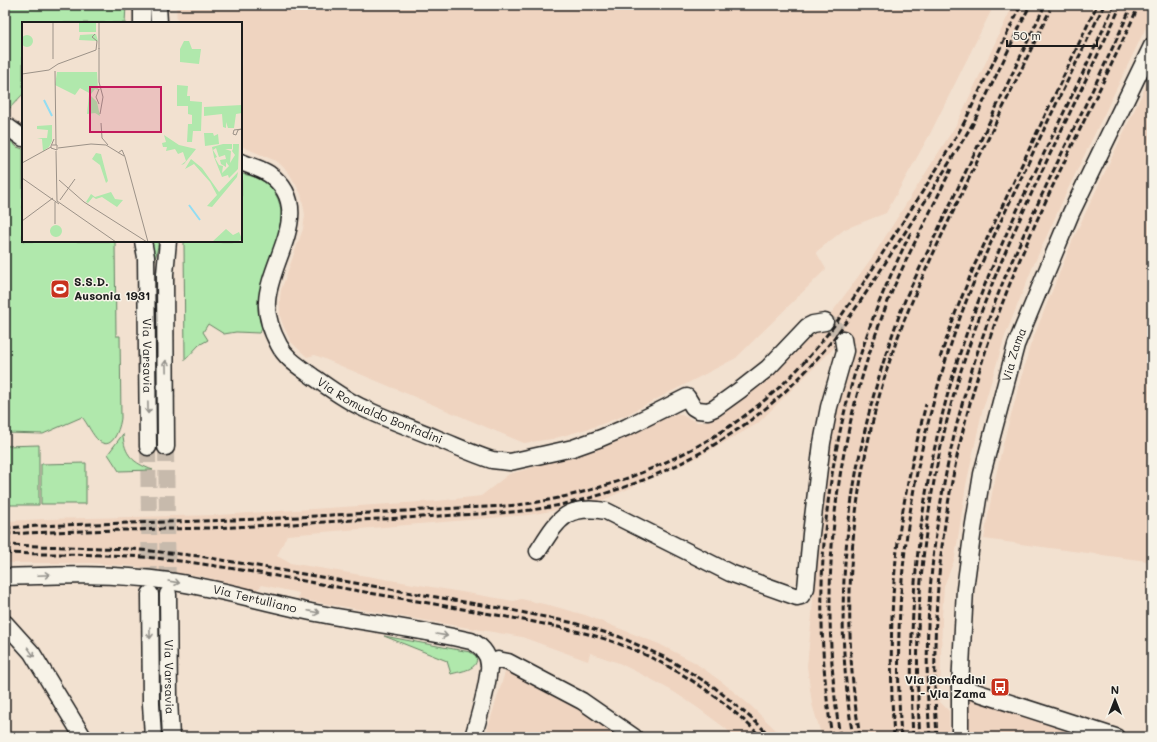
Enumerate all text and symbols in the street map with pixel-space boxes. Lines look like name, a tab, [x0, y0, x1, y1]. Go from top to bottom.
inset map	[22, 22, 242, 242]
scale bar	[1007, 22, 1097, 48]
text: 50 m	[1013, 27, 1041, 43]
place label: S.S.D. Ausonia 1931	[74, 273, 150, 303]
sports icon: S.S.D. Ausonia 1931	[49, 278, 71, 300]
street label: Via Varsavia	[140, 318, 156, 393]
street label: Via Zama	[998, 325, 1029, 383]
one-way arrow	[162, 360, 170, 373]
street label: Via Romualdo Bonfadini	[314, 373, 445, 447]
one-way arrow	[144, 401, 152, 414]
one-way arrow	[37, 572, 50, 579]
one-way arrow	[167, 578, 180, 586]
street label: Via Tertulliano	[212, 580, 299, 616]
one-way arrow	[307, 609, 320, 617]
one-way arrow	[146, 626, 154, 639]
one-way arrow	[435, 632, 448, 640]
street label: Via Varsavia	[161, 639, 179, 715]
one-way arrow	[27, 646, 35, 657]
place label: Via Bonfadini - Via Zama	[905, 671, 986, 701]
bus stop icon: Via Bonfadini - Via Zama	[989, 676, 1011, 698]
north arrow	[1095, 680, 1135, 720]
text: N	[1111, 682, 1119, 697]

